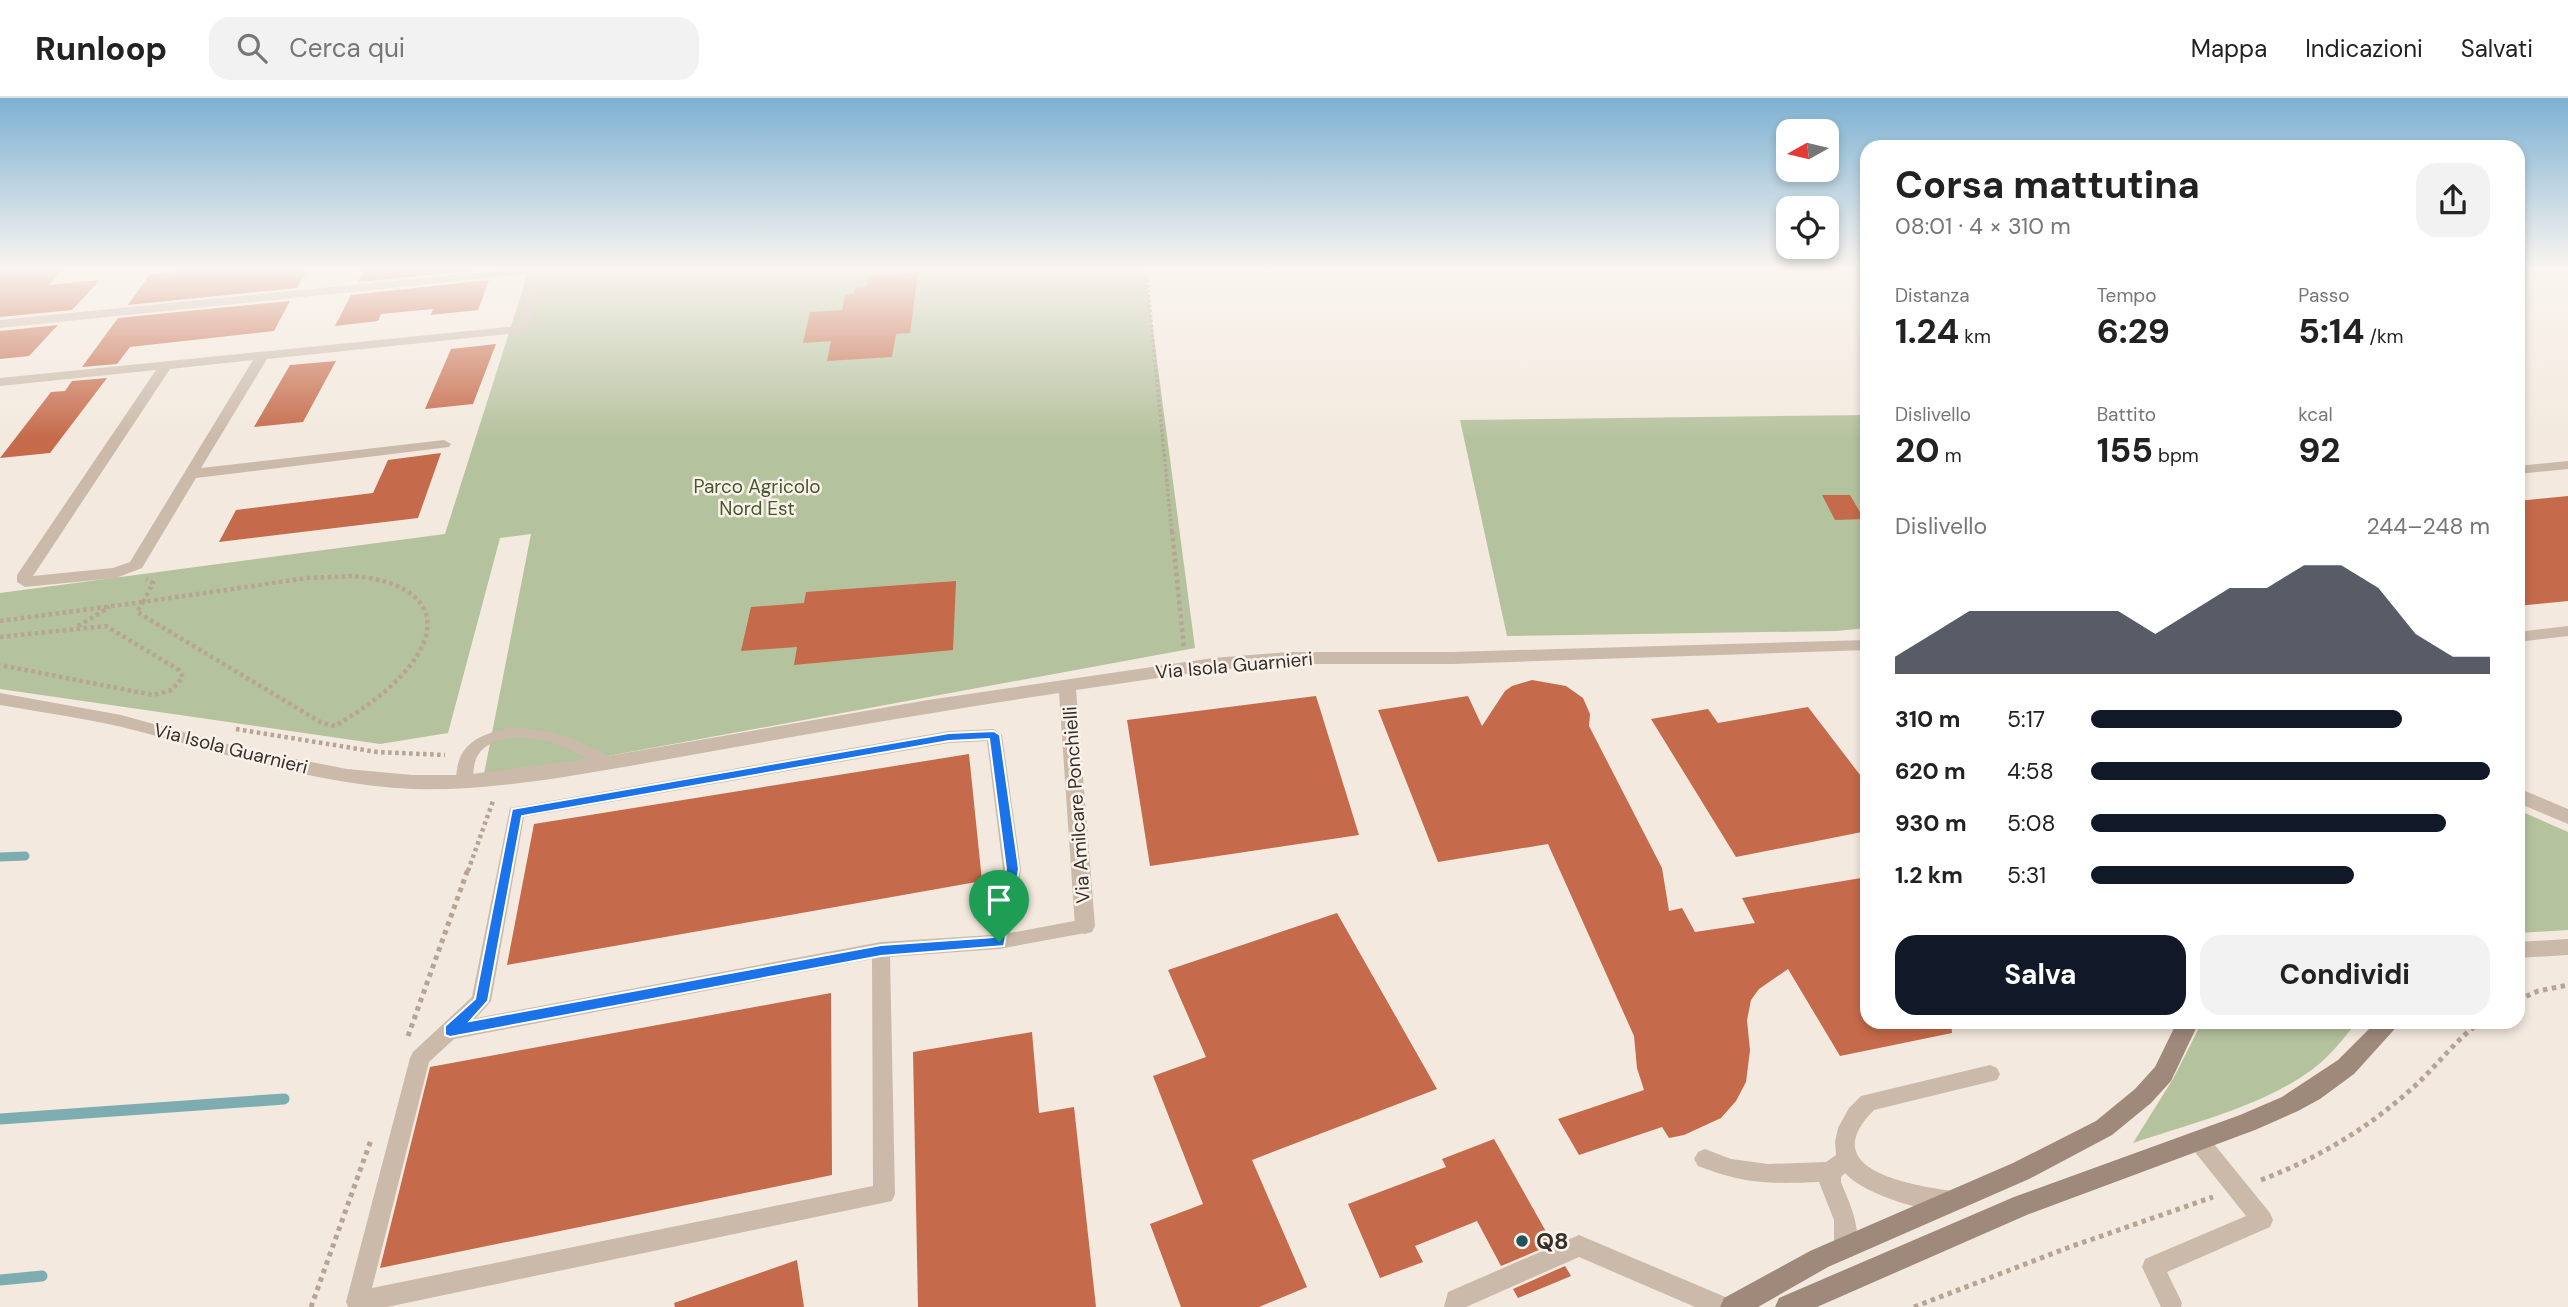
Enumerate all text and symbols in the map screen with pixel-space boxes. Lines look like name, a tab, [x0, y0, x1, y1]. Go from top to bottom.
search box	[209, 17, 699, 80]
text: Runloop	[35, 27, 167, 70]
icon: search	[233, 29, 271, 67]
text: Cerca qui	[289, 31, 405, 65]
text: Mappa	[2191, 33, 2267, 64]
text: Indicazioni	[2305, 33, 2423, 64]
text: Salvati	[2461, 33, 2533, 64]
north arrow	[1776, 119, 1839, 182]
map controls	[1776, 119, 1839, 259]
text: Corsa mattutina	[1895, 160, 2200, 210]
button: share	[2416, 163, 2490, 237]
button: locate	[1776, 196, 1839, 259]
text: 08:01 · 4 × 310 m	[1895, 211, 2071, 241]
text: Distanza	[1895, 283, 1969, 308]
text: Tempo	[2097, 283, 2157, 308]
text: Passo	[2298, 283, 2350, 308]
text: 1.24	[1895, 308, 1959, 354]
text: 6:29	[2097, 308, 2170, 354]
text: 5:14	[2298, 308, 2364, 354]
text: km	[1959, 324, 1991, 349]
text: /km	[2364, 324, 2404, 349]
text: Dislivello	[1895, 402, 1971, 427]
text: Battito	[2097, 402, 2156, 427]
text: kcal	[2298, 402, 2333, 427]
text: 20	[1895, 427, 1940, 473]
text: 155	[2097, 427, 2153, 473]
text: 92	[2298, 427, 2341, 473]
text: m	[1940, 443, 1962, 468]
text: bpm	[2153, 443, 2199, 468]
park label: Parco Agricolo Nord Est	[693, 474, 821, 521]
text: Dislivello	[1895, 511, 1987, 541]
text: 244–248 m	[2366, 511, 2490, 541]
street label: Via Isola Guarnieri	[1154, 646, 1314, 685]
text: 310 m	[1895, 704, 1960, 734]
text: 5:17	[2007, 704, 2045, 734]
street label: Via Amilcare Ponchielli	[1057, 706, 1096, 904]
street label: Via Isola Guarnieri	[151, 717, 311, 780]
text: 620 m	[1895, 756, 1966, 786]
text: 4:58	[2007, 756, 2054, 786]
text: 930 m	[1895, 808, 1967, 838]
text: 5:08	[2007, 808, 2055, 838]
text: 1.2 km	[1895, 860, 1963, 890]
text: 5:31	[2007, 860, 2046, 890]
pin	[969, 870, 1029, 942]
icon: arrive	[980, 881, 1018, 919]
button: Salva	[1895, 935, 2186, 1015]
button: Condividi	[2200, 935, 2490, 1015]
place label: Q8	[1536, 1226, 1569, 1256]
marker: Q8	[1514, 1233, 1530, 1249]

